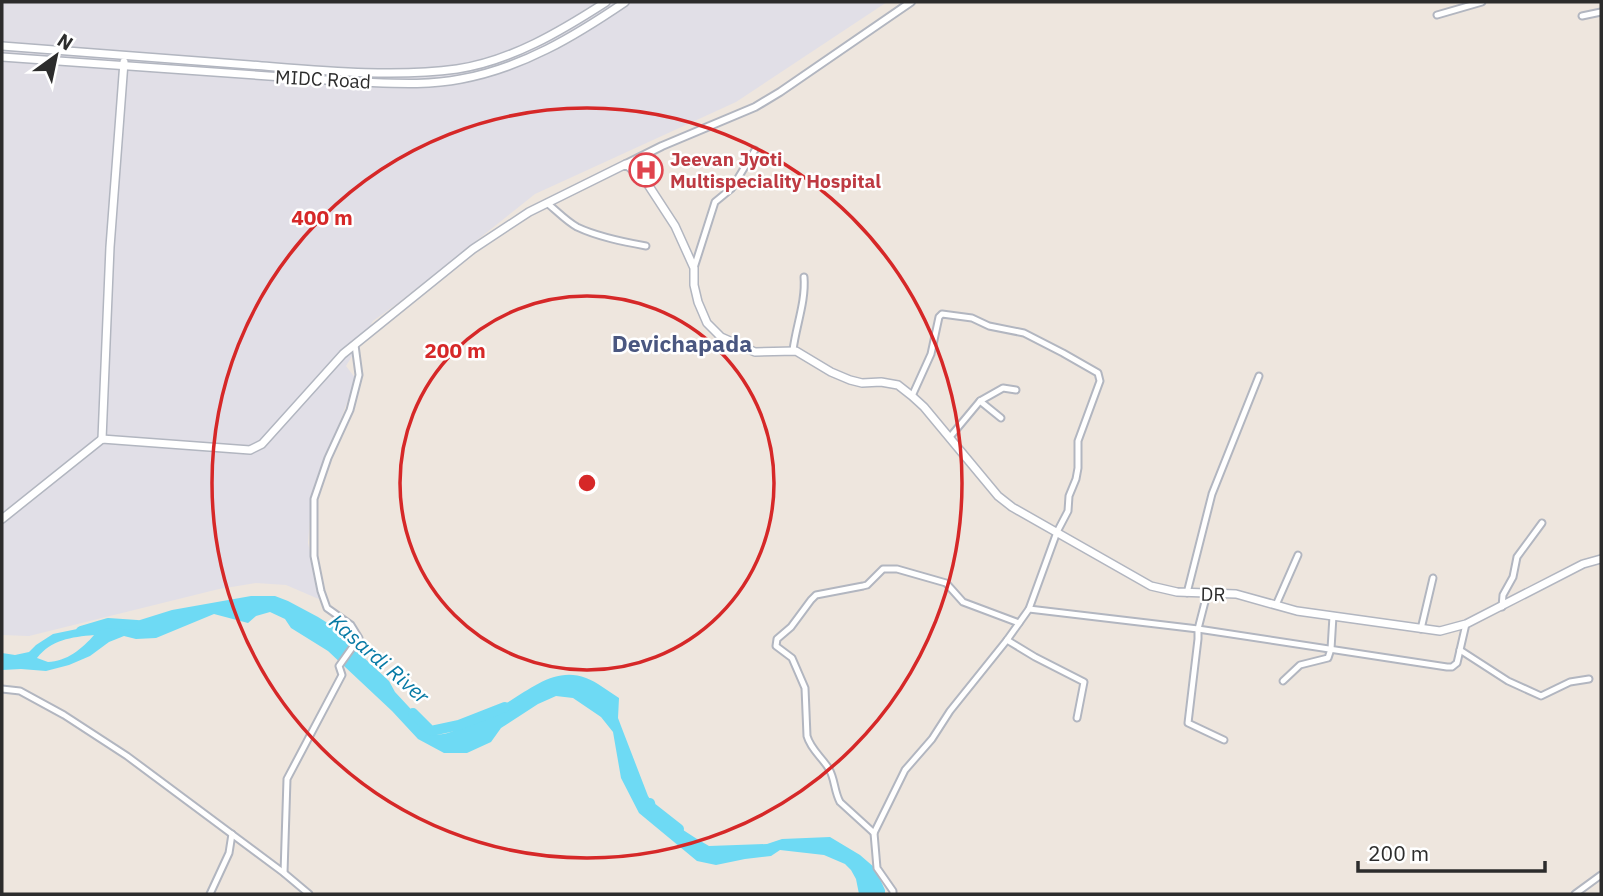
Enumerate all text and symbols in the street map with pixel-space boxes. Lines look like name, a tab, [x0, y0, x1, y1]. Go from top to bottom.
north arrow	[21, 21, 91, 91]
text: N	[53, 28, 78, 56]
street label: MIDC Road	[275, 65, 371, 93]
place label: Jeevan Jyoti Multispeciality Hospital	[670, 147, 881, 193]
hospital icon: Jeevan Jyoti Multispeciality Hospital	[627, 151, 665, 189]
text: 400 m	[291, 203, 353, 231]
district label: Devichapada	[612, 328, 752, 358]
text: 200 m	[424, 336, 486, 364]
centre of rings	[575, 471, 599, 495]
street label: DR	[1200, 582, 1226, 606]
water label: Kasardi River	[324, 607, 437, 710]
scale bar	[1358, 830, 1545, 874]
text: 200 m	[1368, 839, 1429, 867]

